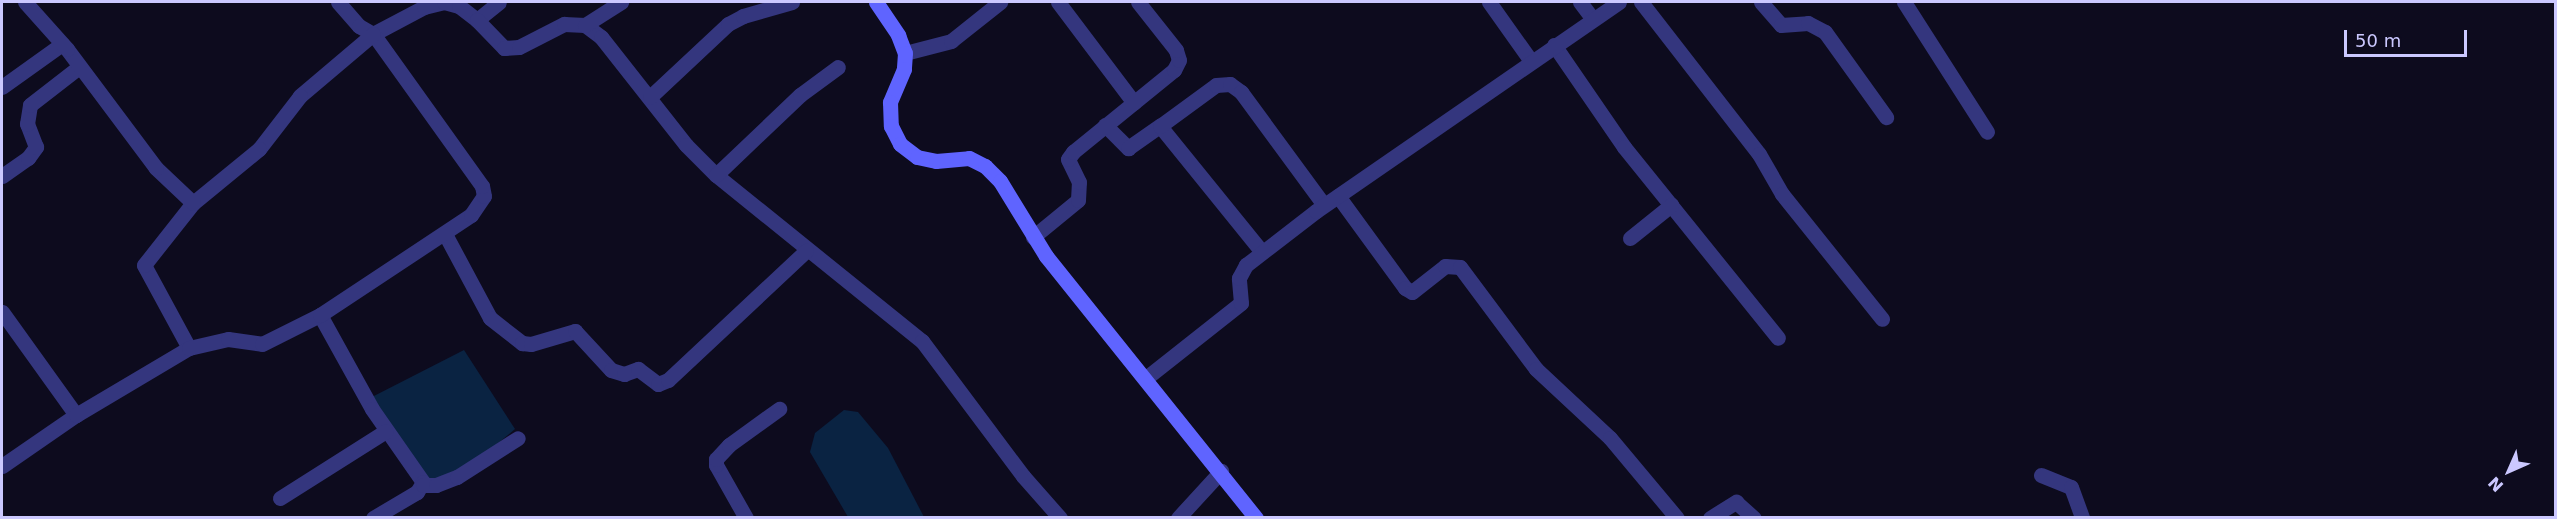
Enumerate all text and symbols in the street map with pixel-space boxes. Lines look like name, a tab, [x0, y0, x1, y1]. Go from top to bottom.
scale bar	[2347, 18, 2470, 56]
text: 50 m	[2355, 30, 2401, 51]
north arrow	[2479, 441, 2539, 501]
text: N	[2484, 473, 2507, 496]

